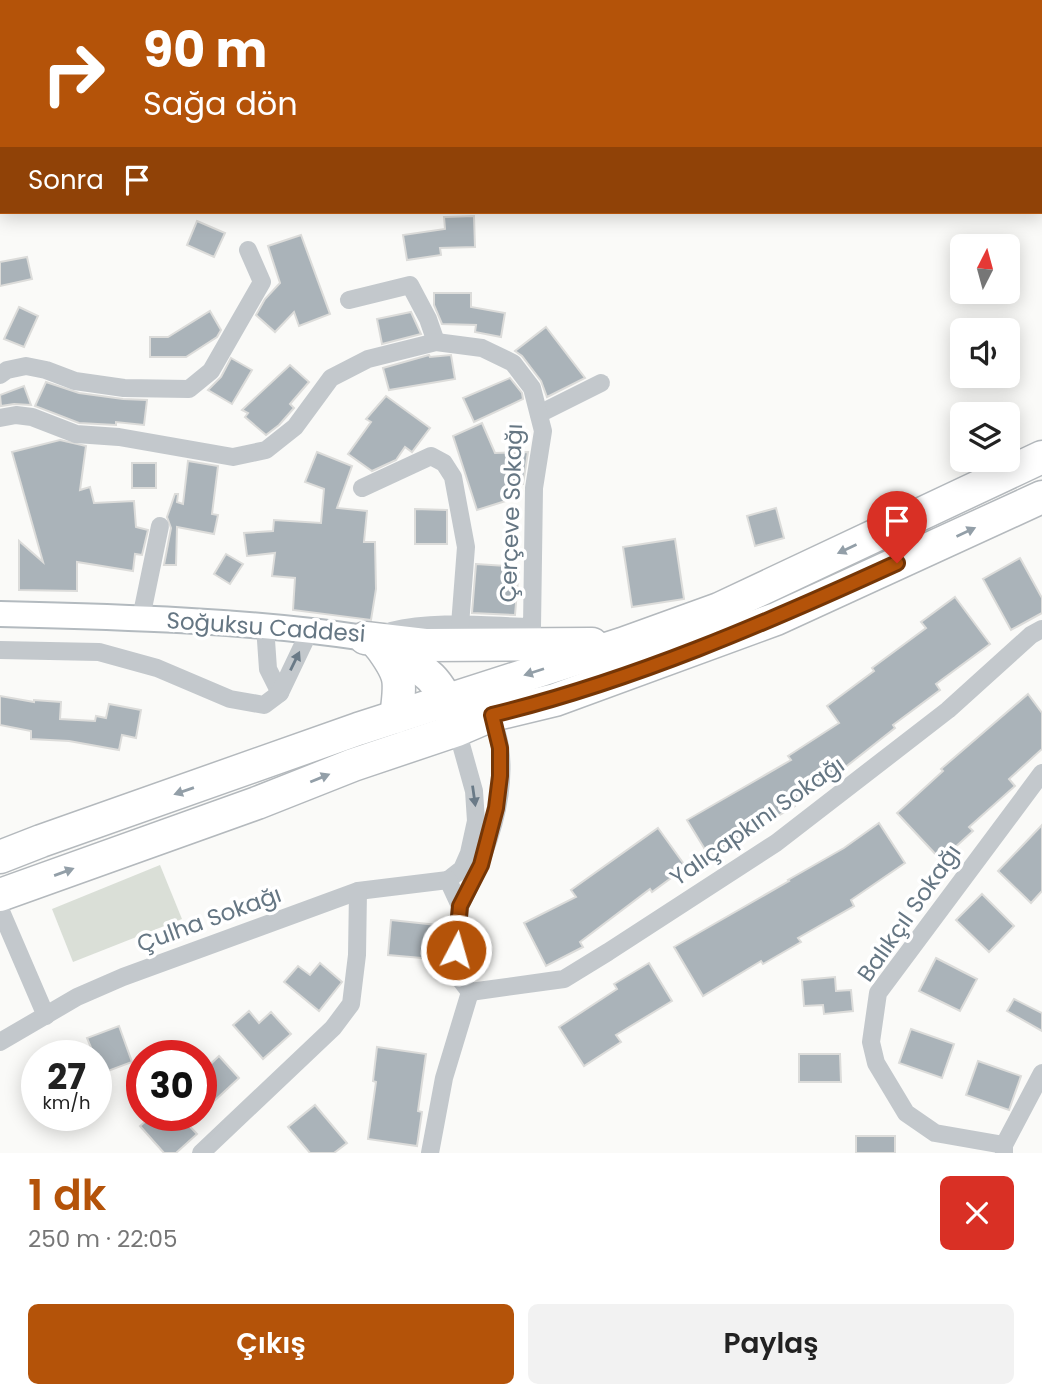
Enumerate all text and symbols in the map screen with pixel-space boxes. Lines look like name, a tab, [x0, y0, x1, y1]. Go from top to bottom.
text: 90 m	[143, 16, 267, 84]
icon: right	[28, 28, 119, 119]
text: Sağa dön	[143, 81, 298, 126]
icon: arrive	[118, 161, 156, 199]
text: Sonra	[28, 162, 104, 198]
north arrow	[950, 234, 1020, 304]
map controls	[950, 234, 1020, 472]
button: sound	[950, 318, 1020, 388]
button: layers	[950, 402, 1020, 472]
street label: Çerçeve Sokağı	[492, 423, 530, 603]
pin	[867, 491, 927, 563]
icon: arrive	[878, 502, 916, 540]
one-way arrow	[955, 526, 976, 537]
one-way arrow	[837, 544, 858, 555]
street label: Soğuksu Caddesi	[165, 604, 367, 650]
one-way arrow	[289, 651, 301, 671]
one-way arrow	[523, 668, 544, 678]
street label: Yalıçapkını Sokağı	[663, 749, 851, 893]
one-way arrow	[310, 773, 331, 784]
one-way arrow	[173, 786, 194, 797]
one-way arrow	[468, 786, 479, 808]
street label: Balıkçıl Sokağı	[850, 838, 968, 988]
one-way arrow	[54, 866, 75, 877]
street label: Çulha Sokağı	[132, 878, 286, 960]
position arrow	[419, 913, 493, 987]
speed limit sign: 30	[126, 1040, 217, 1131]
text: 27	[47, 1052, 86, 1101]
text: km/h	[43, 1090, 90, 1115]
text: 1 dk	[28, 1166, 106, 1225]
button: close	[940, 1176, 1014, 1250]
text: 250 m · 22:05	[28, 1223, 177, 1255]
button: Çıkış	[28, 1304, 514, 1384]
button: Paylaş	[528, 1304, 1014, 1384]

